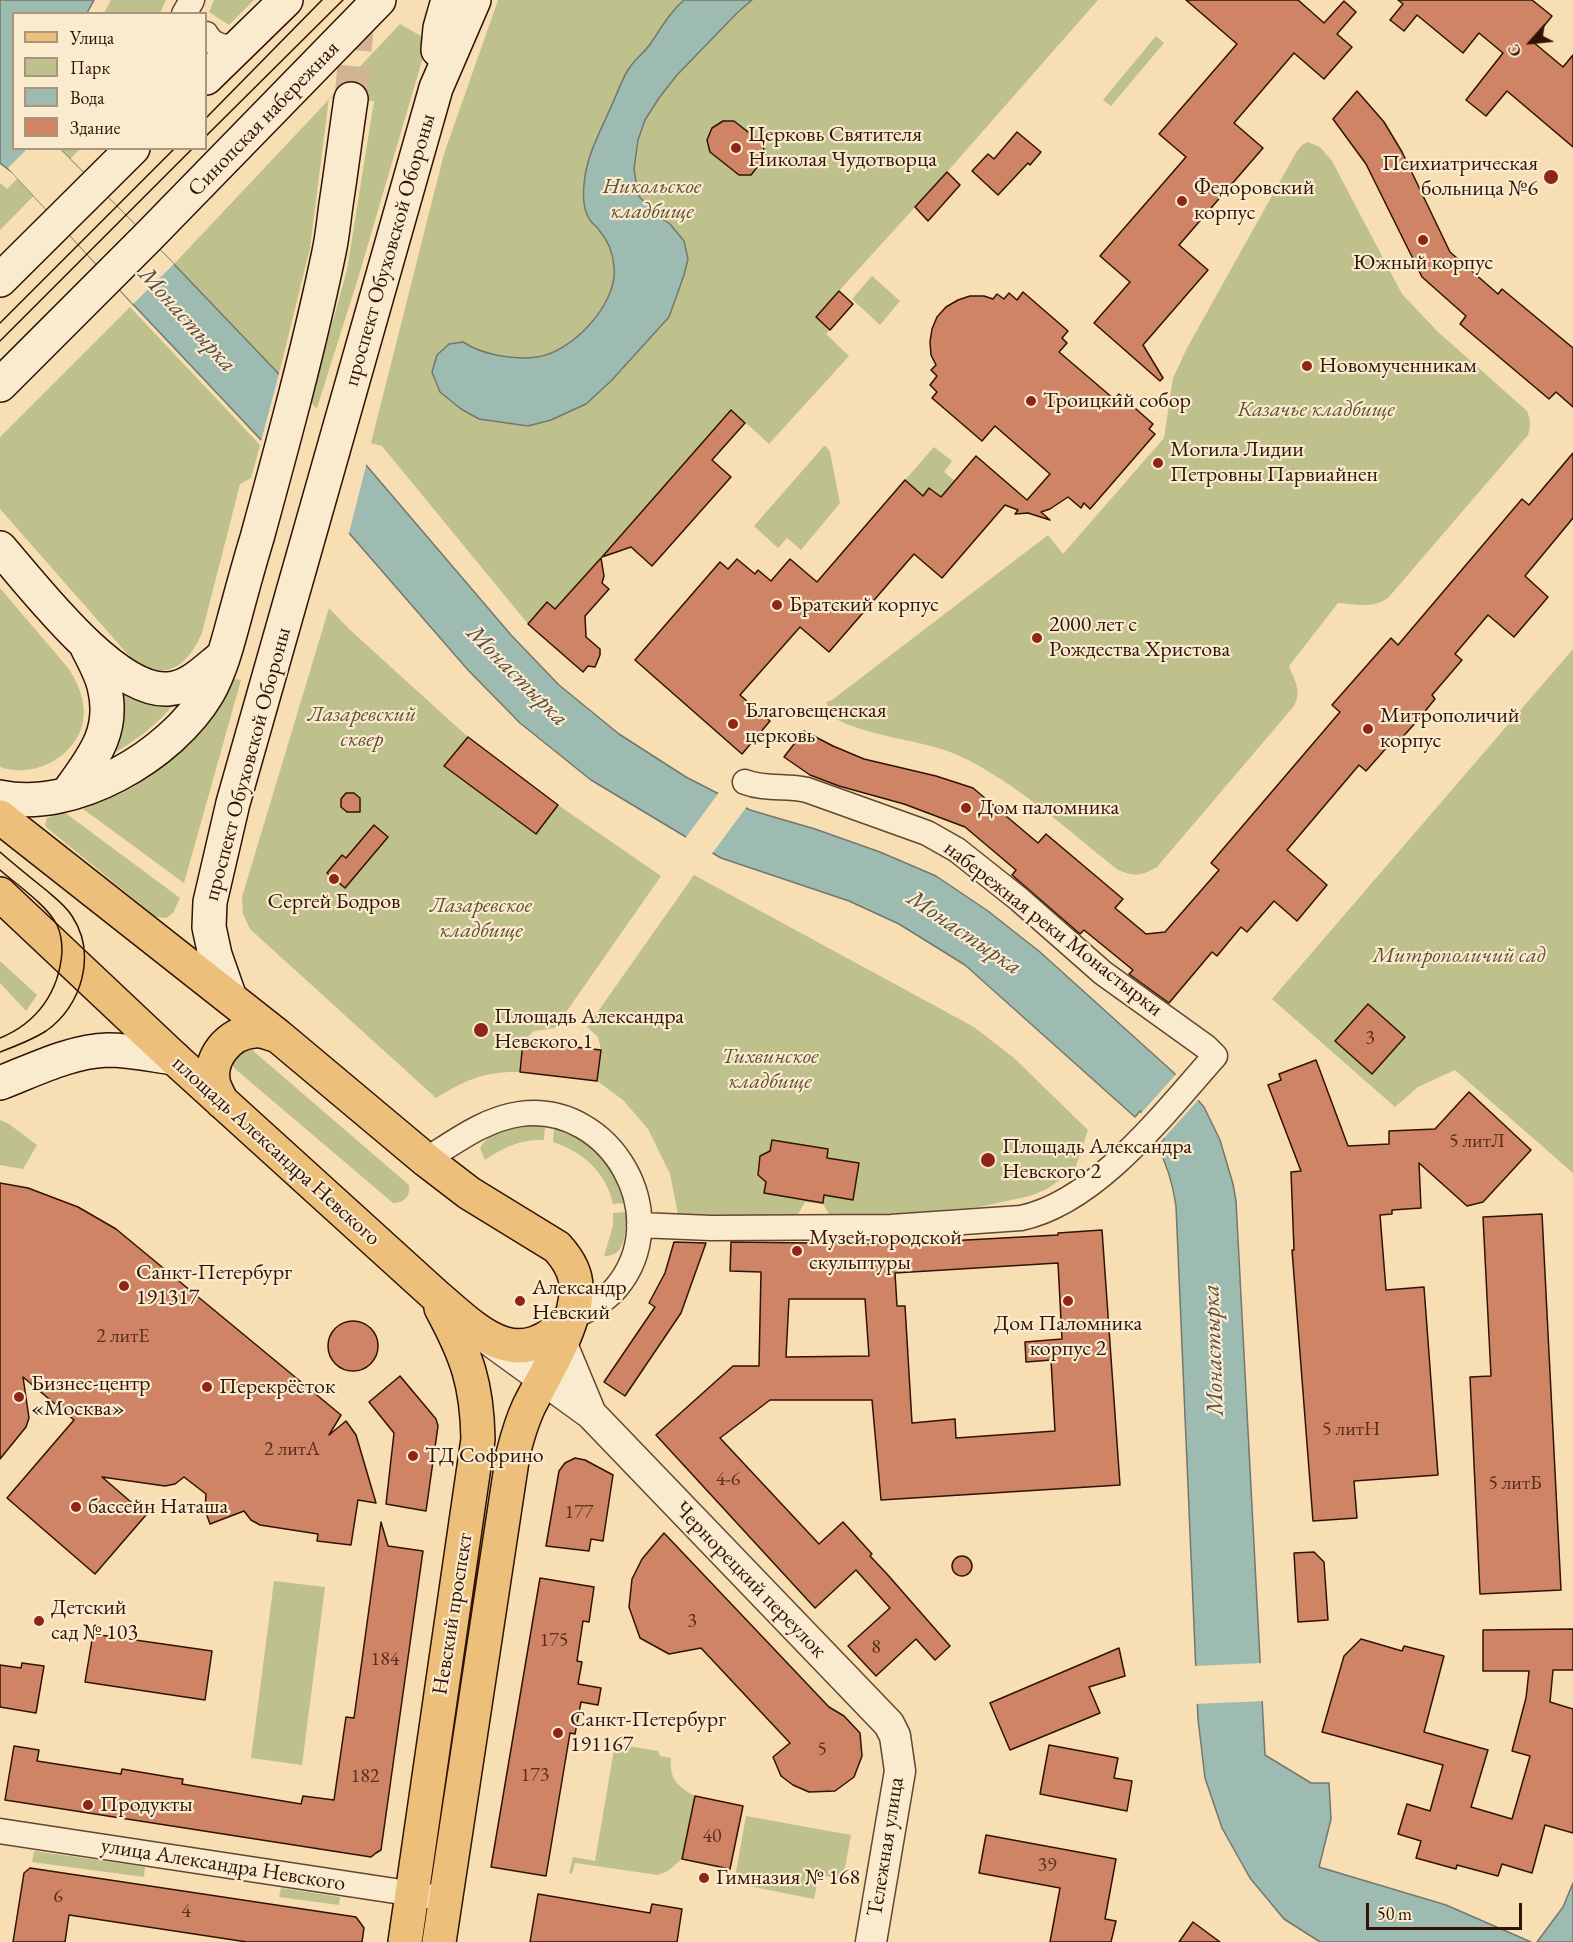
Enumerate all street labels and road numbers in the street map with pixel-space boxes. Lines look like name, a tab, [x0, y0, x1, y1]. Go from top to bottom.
street label: Синопская набережная	[183, 36, 345, 202]
street label: проспект Обуховской Обороны	[338, 111, 442, 389]
street label: проспект Обуховской Обороны	[199, 624, 297, 904]
street label: набережная реки Монастырки	[938, 835, 1168, 1023]
street label: площадь Александра Невского	[166, 1050, 386, 1252]
street label: Чернорецкий переулок	[668, 1496, 832, 1664]
street label: Невский проспект	[427, 1531, 479, 1697]
street label: Тележная улица	[862, 1775, 910, 1919]
street label: улица Александра Невского	[99, 1833, 347, 1897]

